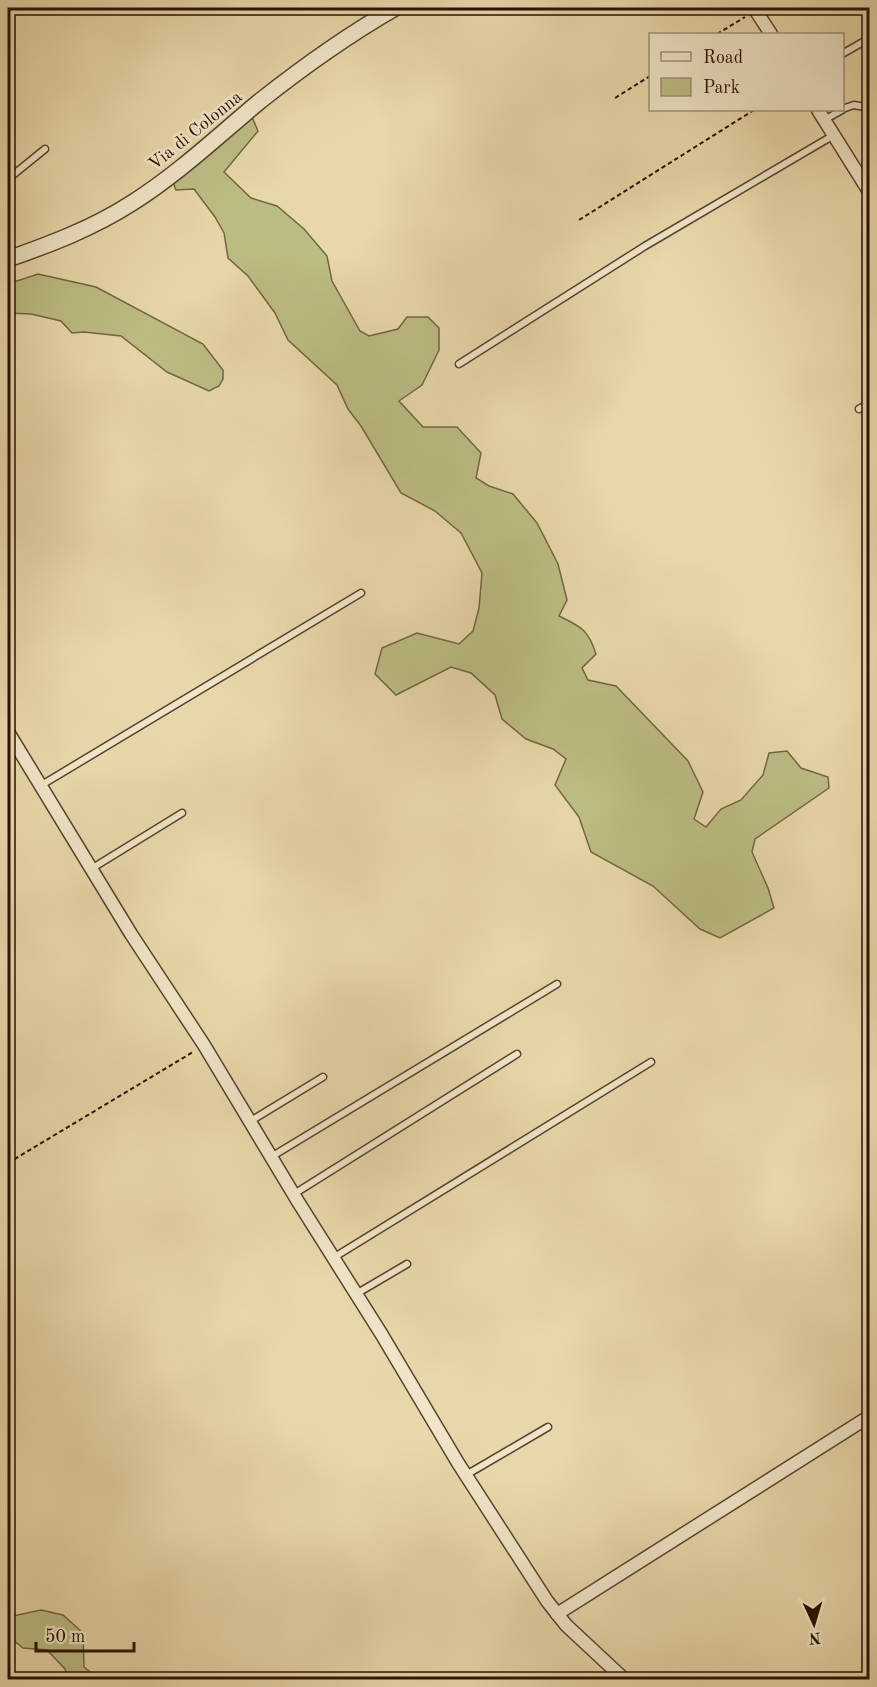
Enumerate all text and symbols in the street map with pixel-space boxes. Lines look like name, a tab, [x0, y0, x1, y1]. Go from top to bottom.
legend	[649, 33, 844, 111]
text: Road	[703, 49, 743, 67]
text: Park	[703, 79, 740, 97]
street label: Via di Colonna	[146, 88, 246, 174]
north arrow	[784, 1594, 844, 1654]
scale bar	[36, 1615, 134, 1653]
text: 50 m	[45, 1628, 85, 1646]
text: N	[807, 1629, 822, 1645]

